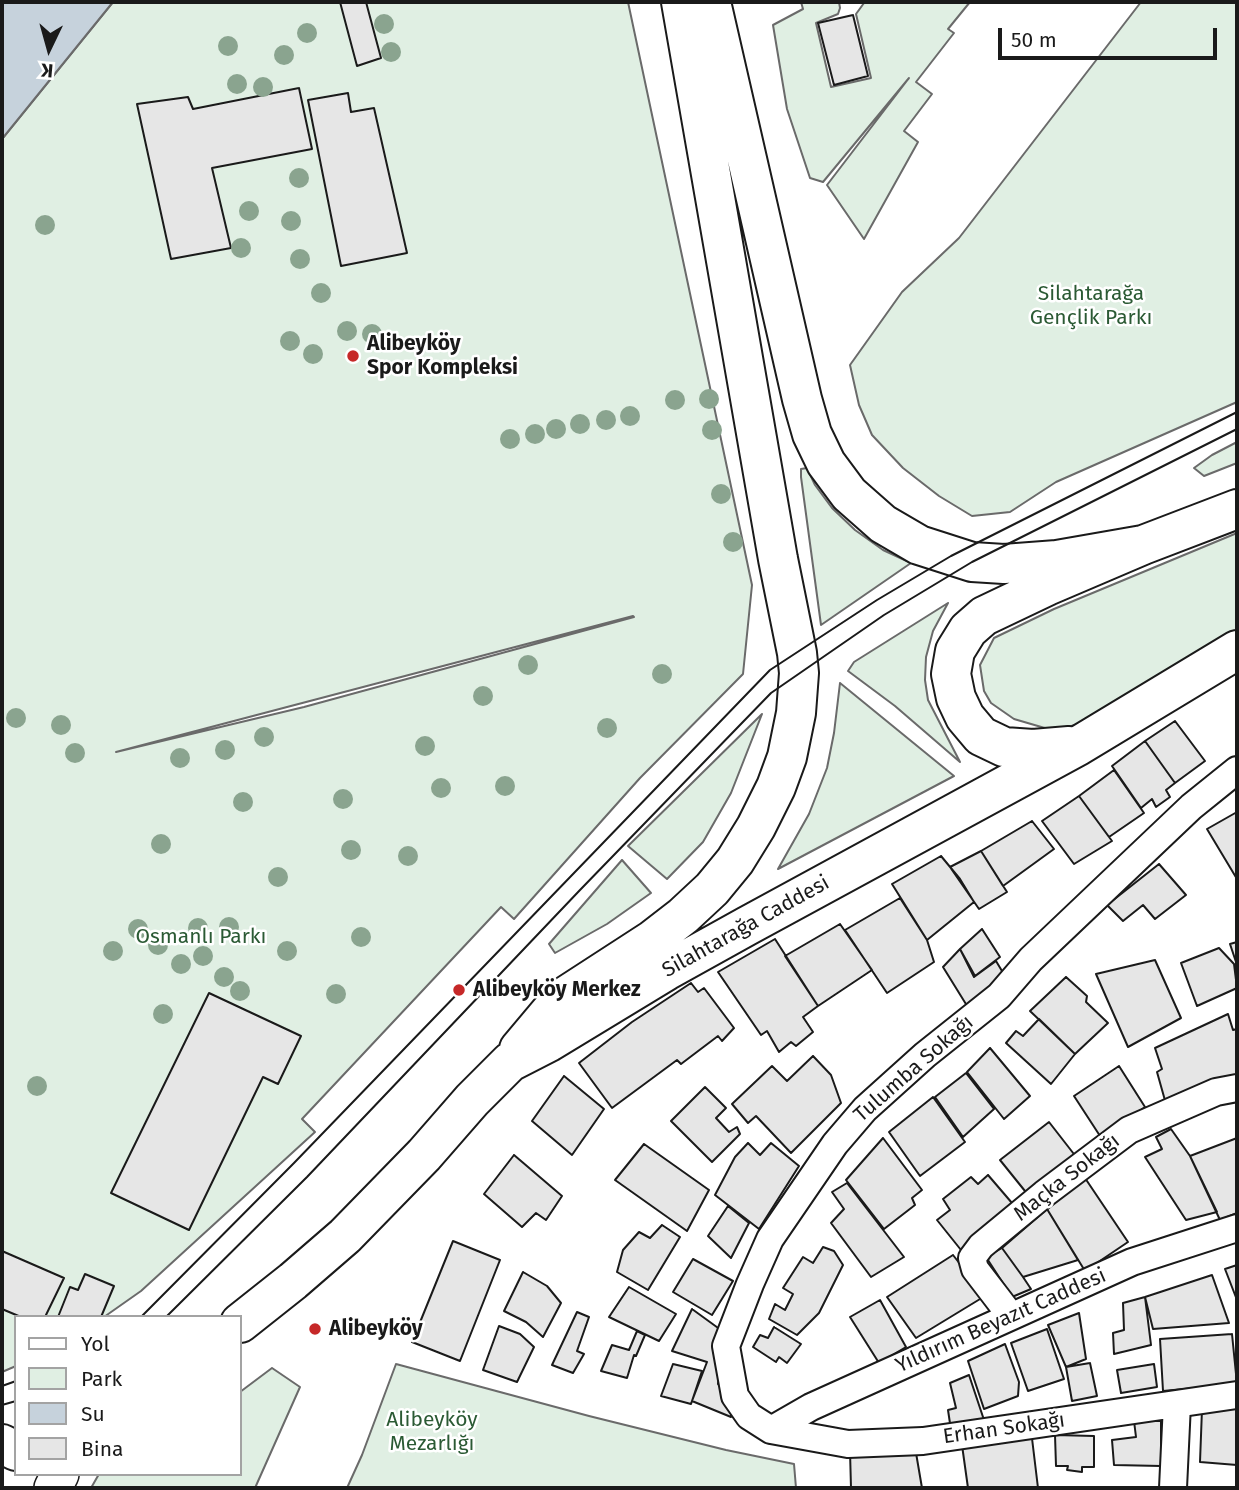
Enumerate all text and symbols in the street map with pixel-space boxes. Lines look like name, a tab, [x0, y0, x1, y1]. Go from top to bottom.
north arrow	[14, 14, 84, 84]
scale bar	[1001, 14, 1220, 58]
text: 50 m	[1011, 27, 1057, 53]
text: K	[40, 58, 54, 82]
park label: Silahtarağa Gençlik Parkı	[1030, 281, 1152, 331]
place label: Alibeyköy Spor Kompleksi	[367, 331, 518, 381]
marker: Alibeyköy Spor Kompleksi	[345, 348, 361, 364]
street label: Silahtarağa Caddesi	[658, 871, 834, 983]
park label: Osmanlı Parkı	[136, 924, 266, 950]
place label: Alibeyköy Merkez	[473, 977, 641, 1003]
marker: Alibeyköy Merkez	[451, 982, 467, 998]
street label: Tulumba Sokağı	[849, 1010, 979, 1128]
street label: Maçka Sokağı	[1009, 1129, 1125, 1227]
street label: Yıldırım Beyazıt Caddesi	[892, 1263, 1110, 1379]
legend	[14, 1315, 242, 1476]
place label: Alibeyköy	[329, 1316, 423, 1342]
marker: Alibeyköy	[307, 1321, 323, 1337]
text: Yol	[81, 1331, 110, 1357]
text: Park	[81, 1366, 122, 1392]
text: Su	[81, 1401, 105, 1427]
park label: Alibeyköy Mezarlığı	[386, 1407, 478, 1457]
street label: Erhan Sokağı	[941, 1408, 1067, 1450]
text: Bina	[81, 1436, 123, 1462]

